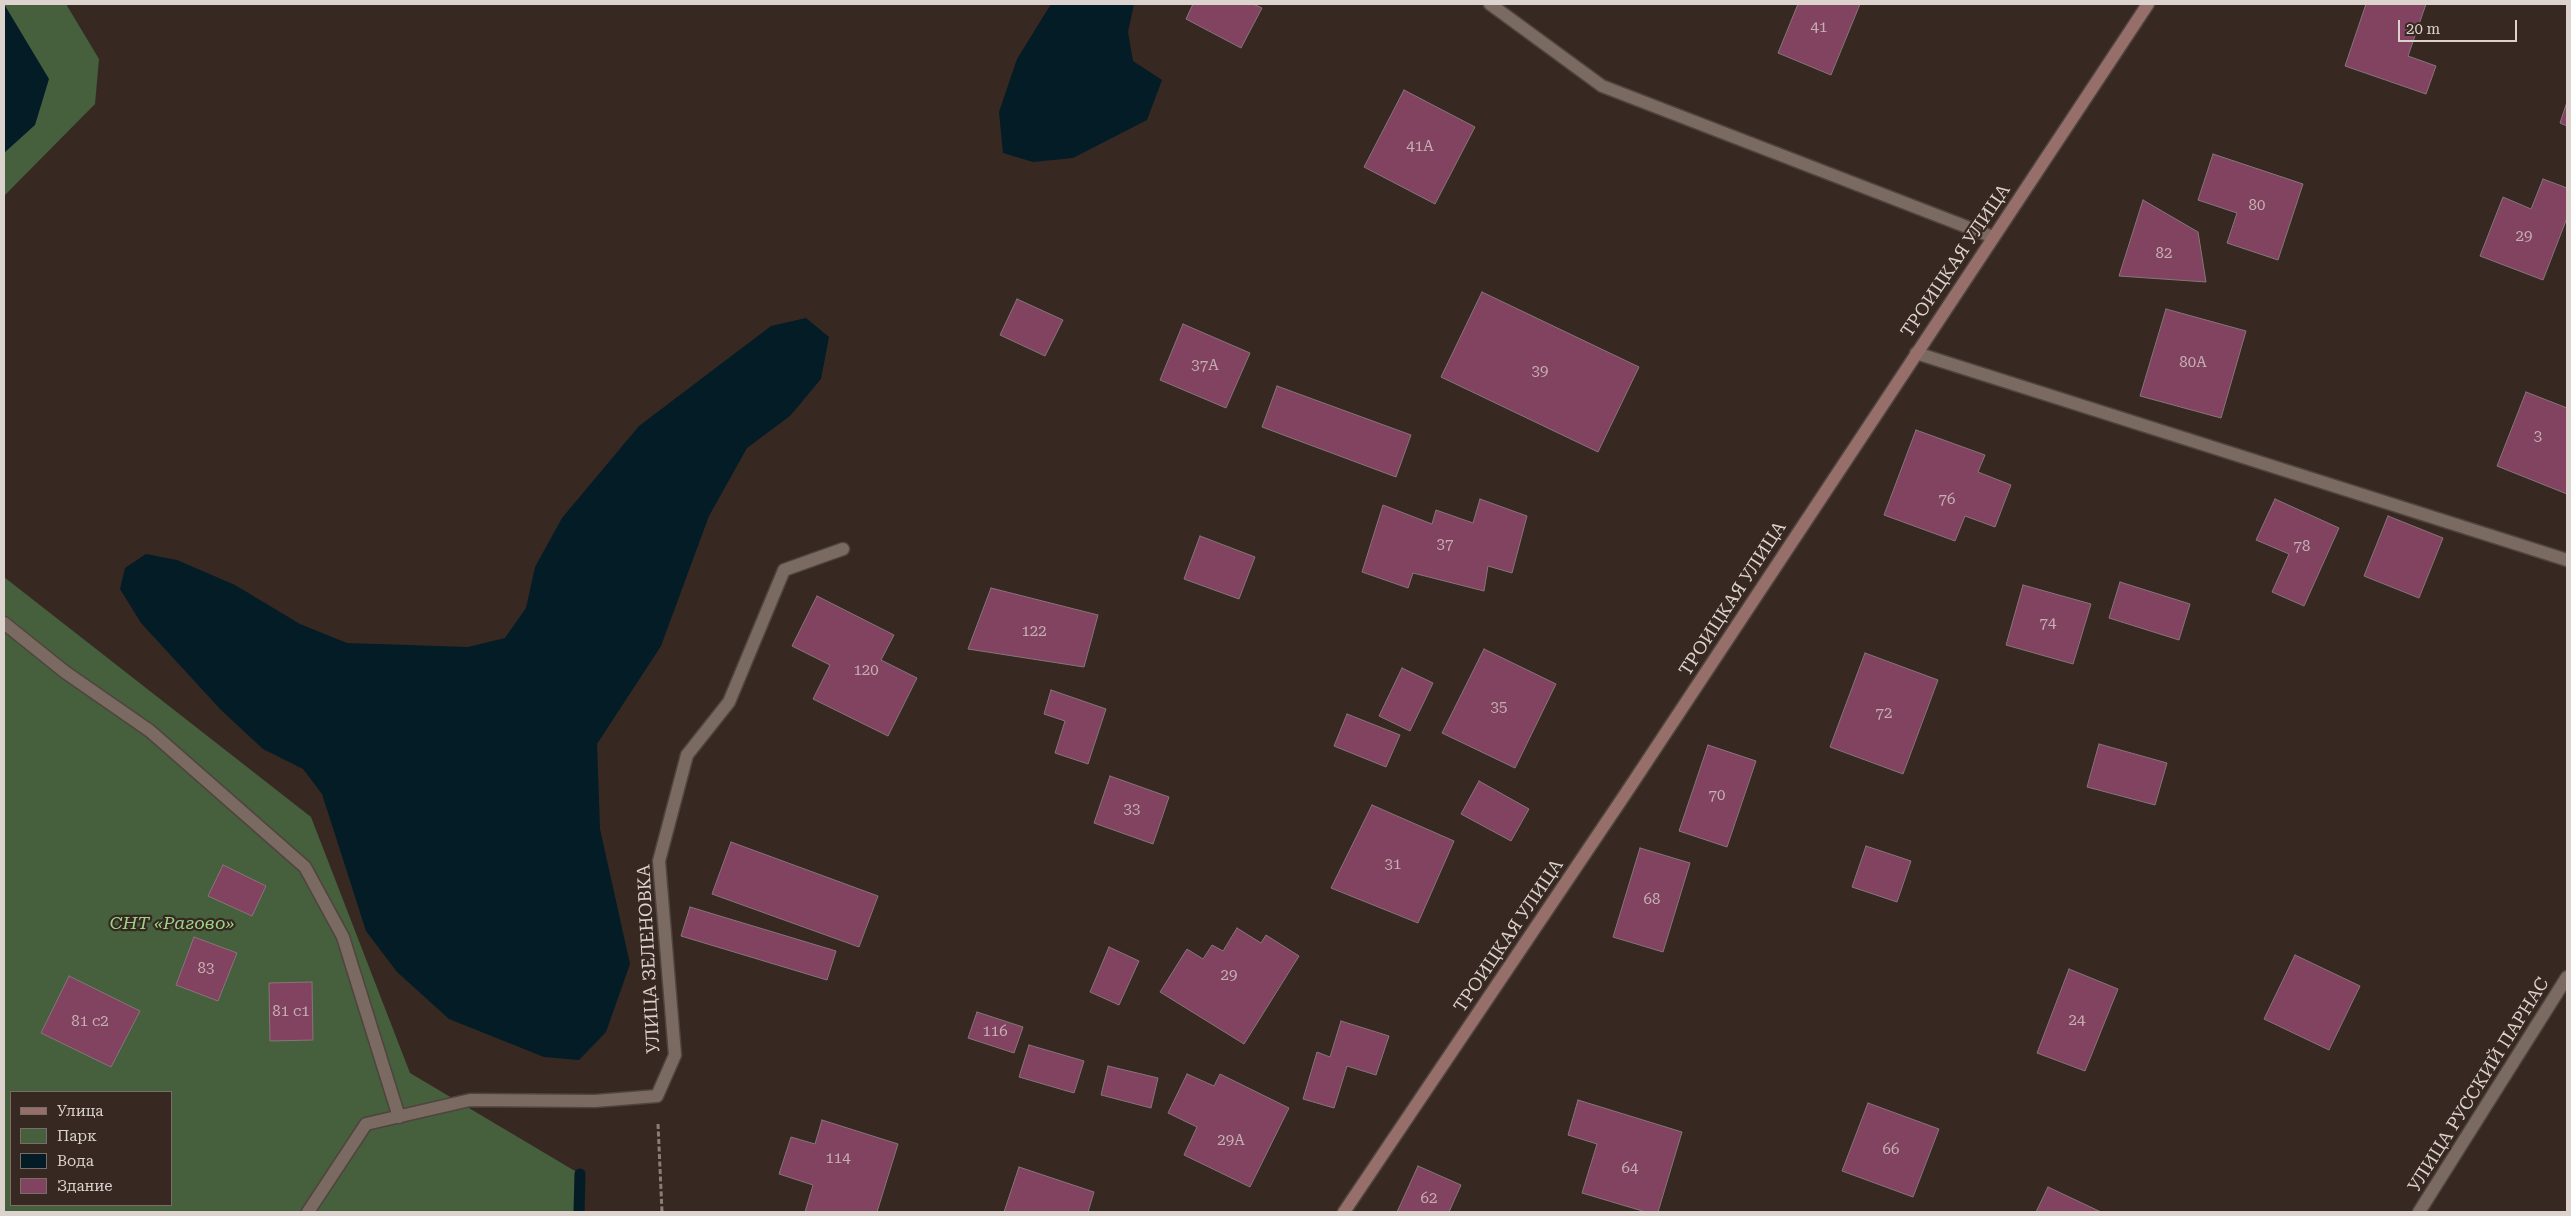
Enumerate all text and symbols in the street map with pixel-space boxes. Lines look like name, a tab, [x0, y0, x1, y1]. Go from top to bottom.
scale bar	[2401, 10, 2520, 42]
house number: 41	[1811, 19, 1827, 37]
text: 20 m	[2406, 20, 2440, 38]
house number: 41А	[1406, 138, 1434, 156]
street label: ТРОИЦКАЯ УЛИЦА	[1897, 180, 2015, 342]
house number: 80	[2249, 197, 2265, 215]
house number: 29	[2516, 228, 2532, 246]
house number: 82	[2156, 245, 2172, 263]
house number: 80А	[2179, 354, 2207, 372]
house number: 37А	[1191, 357, 1219, 375]
house number: 39	[1532, 363, 1548, 381]
house number: 3	[2534, 428, 2542, 446]
house number: 76	[1939, 491, 1955, 509]
street label: ТРОИЦКАЯ УЛИЦА	[1675, 518, 1791, 680]
house number: 37	[1437, 536, 1453, 554]
house number: 78	[2294, 538, 2310, 556]
house number: 74	[2040, 615, 2056, 633]
house number: 122	[1021, 623, 1047, 641]
house number: 120	[853, 662, 879, 680]
house number: 35	[1491, 699, 1507, 717]
house number: 72	[1876, 705, 1892, 723]
house number: 70	[1709, 787, 1725, 805]
house number: 33	[1124, 801, 1140, 819]
street label: ТРОИЦКАЯ УЛИЦА	[1450, 855, 1568, 1017]
house number: 31	[1385, 856, 1401, 874]
street label: УЛИЦА ЗЕЛЕНОВКА	[633, 864, 665, 1054]
house number: 68	[1644, 891, 1660, 909]
park label: СНТ «Рагово»	[110, 913, 234, 935]
house number: 83	[198, 960, 214, 978]
house number: 29	[1221, 967, 1237, 985]
street label: УЛИЦА РУССКИЙ ПАРНАС	[2404, 974, 2554, 1196]
house number: 81 с1	[272, 1003, 310, 1021]
house number: 24	[2069, 1012, 2085, 1030]
house number: 81 с2	[71, 1013, 109, 1031]
house number: 116	[982, 1023, 1008, 1041]
legend	[10, 1091, 172, 1206]
text: Улица	[57, 1102, 103, 1120]
text: Парк	[57, 1127, 97, 1145]
house number: 29А	[1217, 1132, 1245, 1150]
house number: 66	[1883, 1141, 1899, 1159]
house number: 114	[825, 1150, 851, 1168]
text: Вода	[57, 1152, 94, 1170]
house number: 64	[1622, 1160, 1638, 1178]
text: Здание	[57, 1177, 113, 1195]
house number: 62	[1421, 1190, 1437, 1208]

